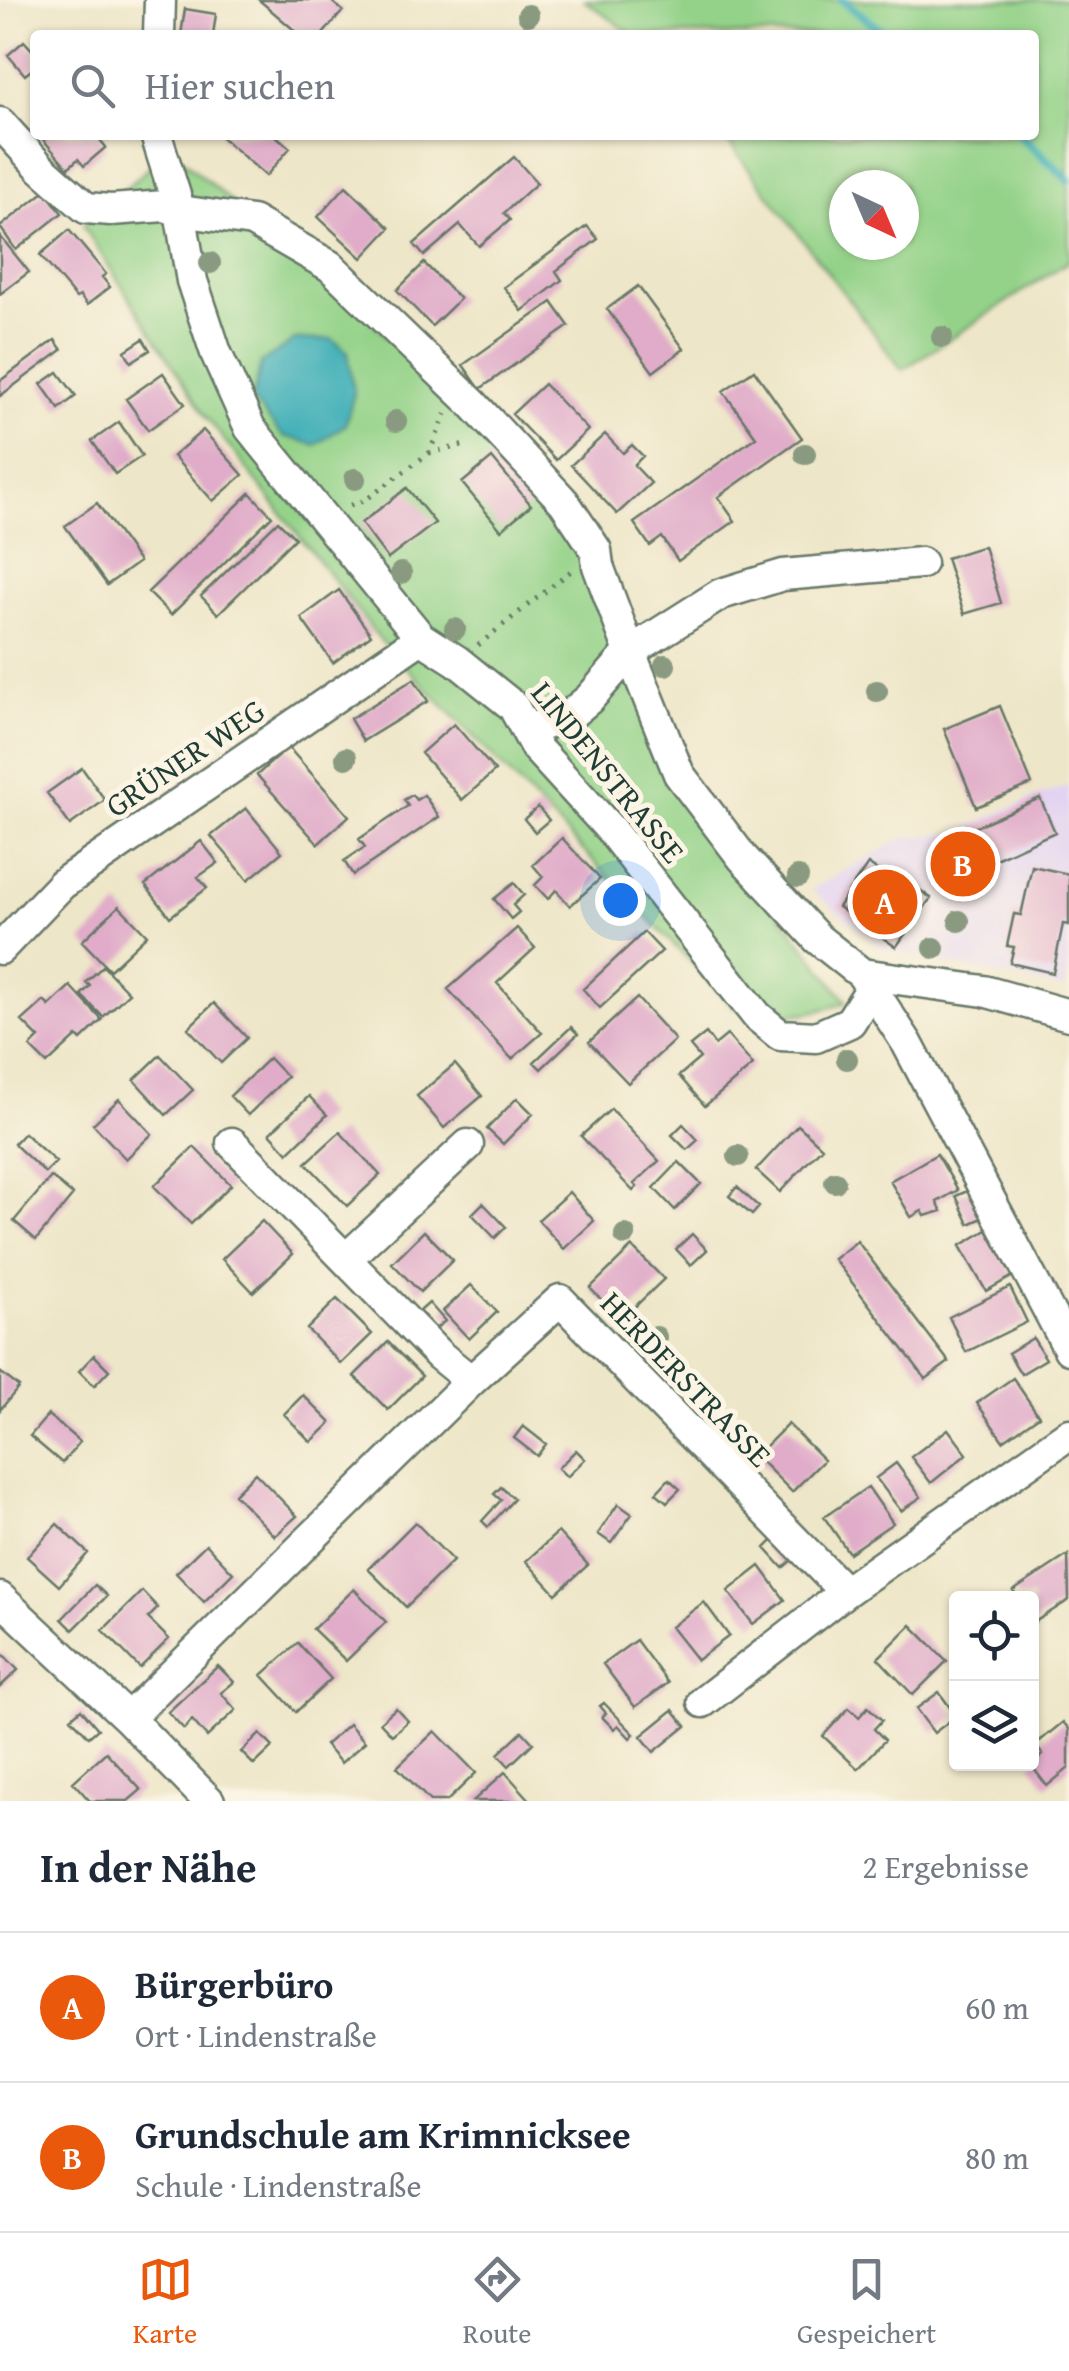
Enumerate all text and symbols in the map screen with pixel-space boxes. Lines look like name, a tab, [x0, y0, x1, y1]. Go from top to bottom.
search box	[30, 30, 1039, 140]
text: Hier suchen	[145, 57, 335, 113]
icon: search	[65, 58, 120, 113]
north arrow	[829, 170, 919, 260]
street label: LINDENSTRASSE	[520, 671, 696, 873]
street label: GRÜNER WEG	[96, 687, 274, 828]
pin: B	[930, 826, 996, 902]
pin: A	[852, 864, 918, 940]
your location	[595, 875, 646, 926]
street label: HERDERSTRASSE	[590, 1280, 783, 1477]
map controls	[949, 1591, 1039, 1771]
button: locate	[949, 1591, 1039, 1681]
button: layers	[949, 1681, 1039, 1771]
text: In der Nähe	[40, 1836, 257, 1897]
text: 2 Ergebnisse	[862, 1843, 1029, 1890]
text: Bürgerbüro	[135, 1956, 334, 2012]
text: A	[62, 1984, 83, 2031]
text: 60 m	[965, 1984, 1029, 2031]
text: Ort · Lindenstraße	[135, 2012, 377, 2059]
text: Grundschule am Krimnicksee	[135, 2106, 631, 2162]
text: B	[63, 2134, 82, 2181]
text: 80 m	[965, 2134, 1029, 2181]
text: Schule · Lindenstraße	[135, 2162, 421, 2209]
tab: Karte	[133, 2252, 197, 2353]
tab: Route	[463, 2252, 531, 2353]
tab: Gespeichert	[797, 2252, 936, 2353]

